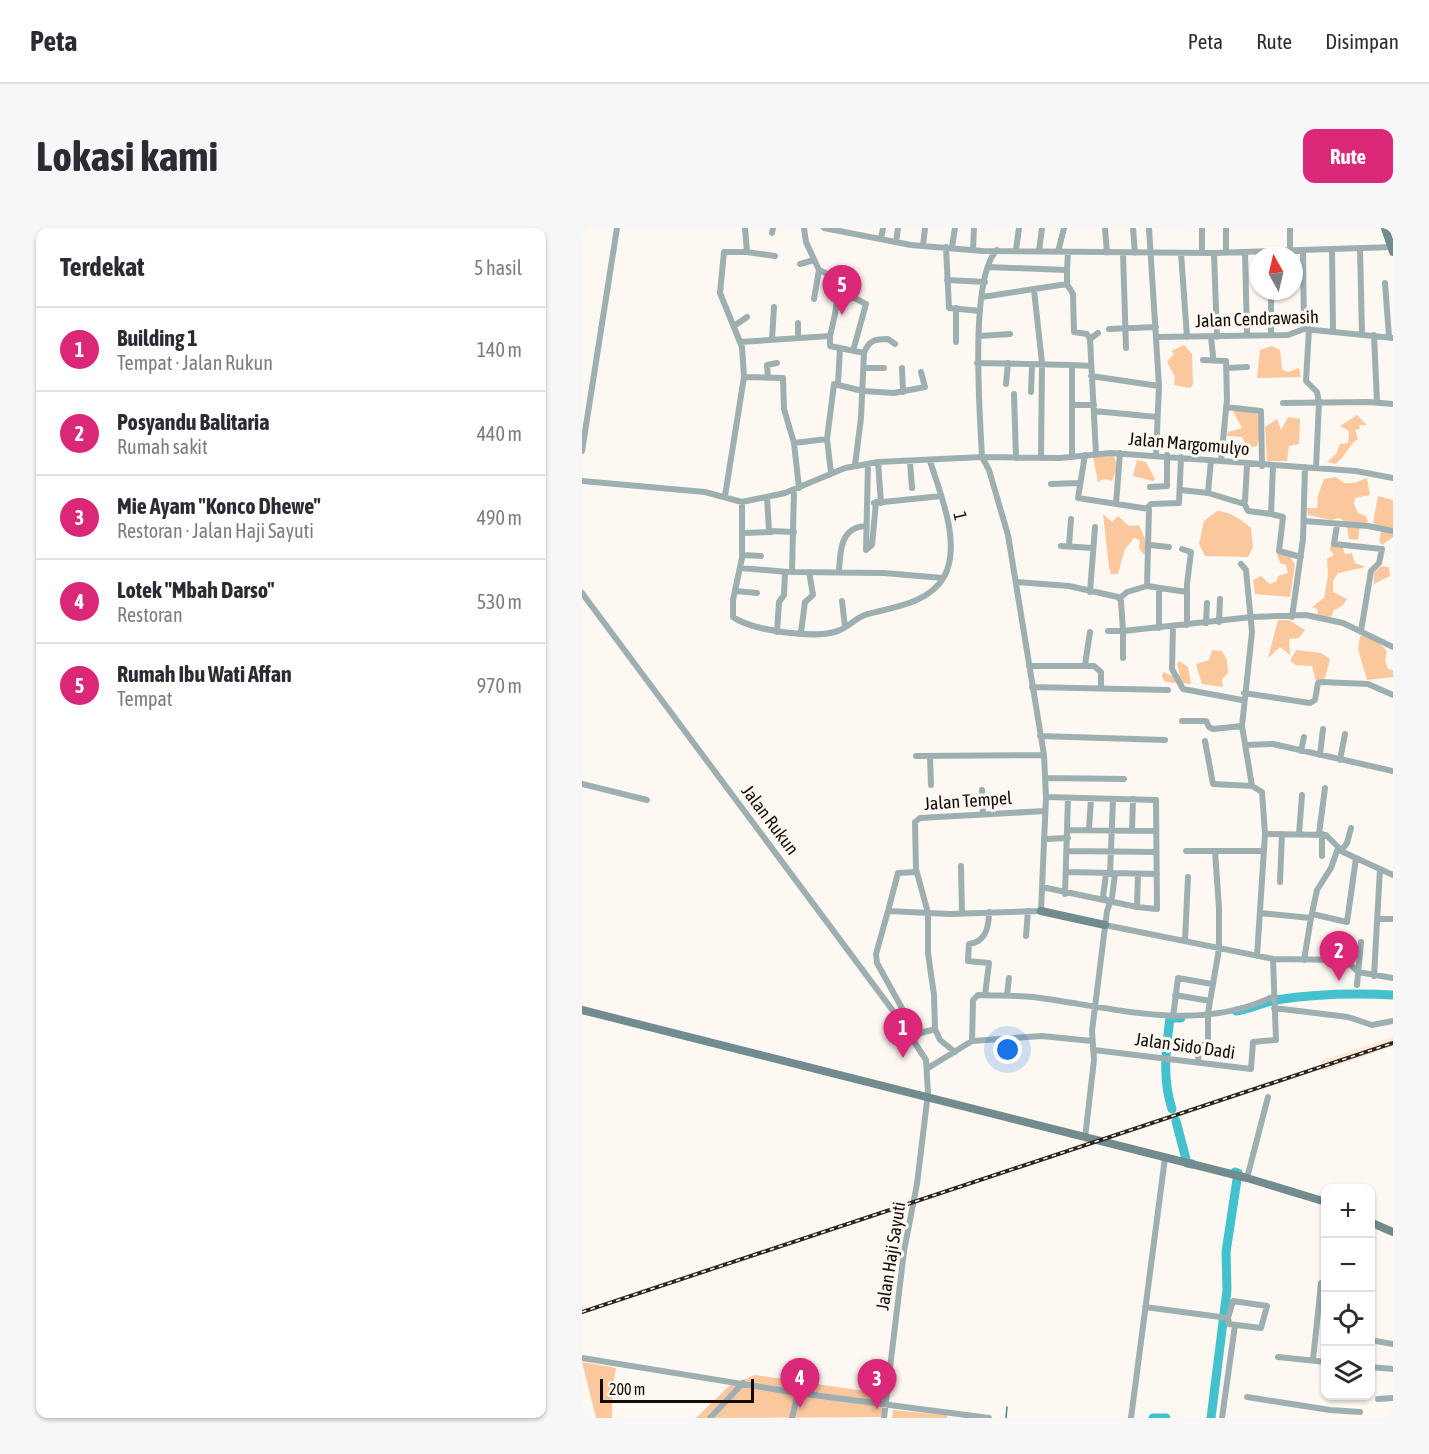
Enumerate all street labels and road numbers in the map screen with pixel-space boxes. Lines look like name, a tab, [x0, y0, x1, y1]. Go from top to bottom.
street label: Jalan Cendrawasih	[1195, 306, 1319, 331]
street label: Jalan Margomulyo	[1128, 428, 1250, 459]
street label: 1	[949, 509, 972, 522]
street label: Jalan Rukun	[737, 781, 803, 859]
street label: Jalan Tempel	[923, 787, 1013, 814]
street label: Jalan Sido Dadi	[1134, 1028, 1236, 1063]
street label: Jalan Haji Sayuti	[872, 1200, 909, 1312]

